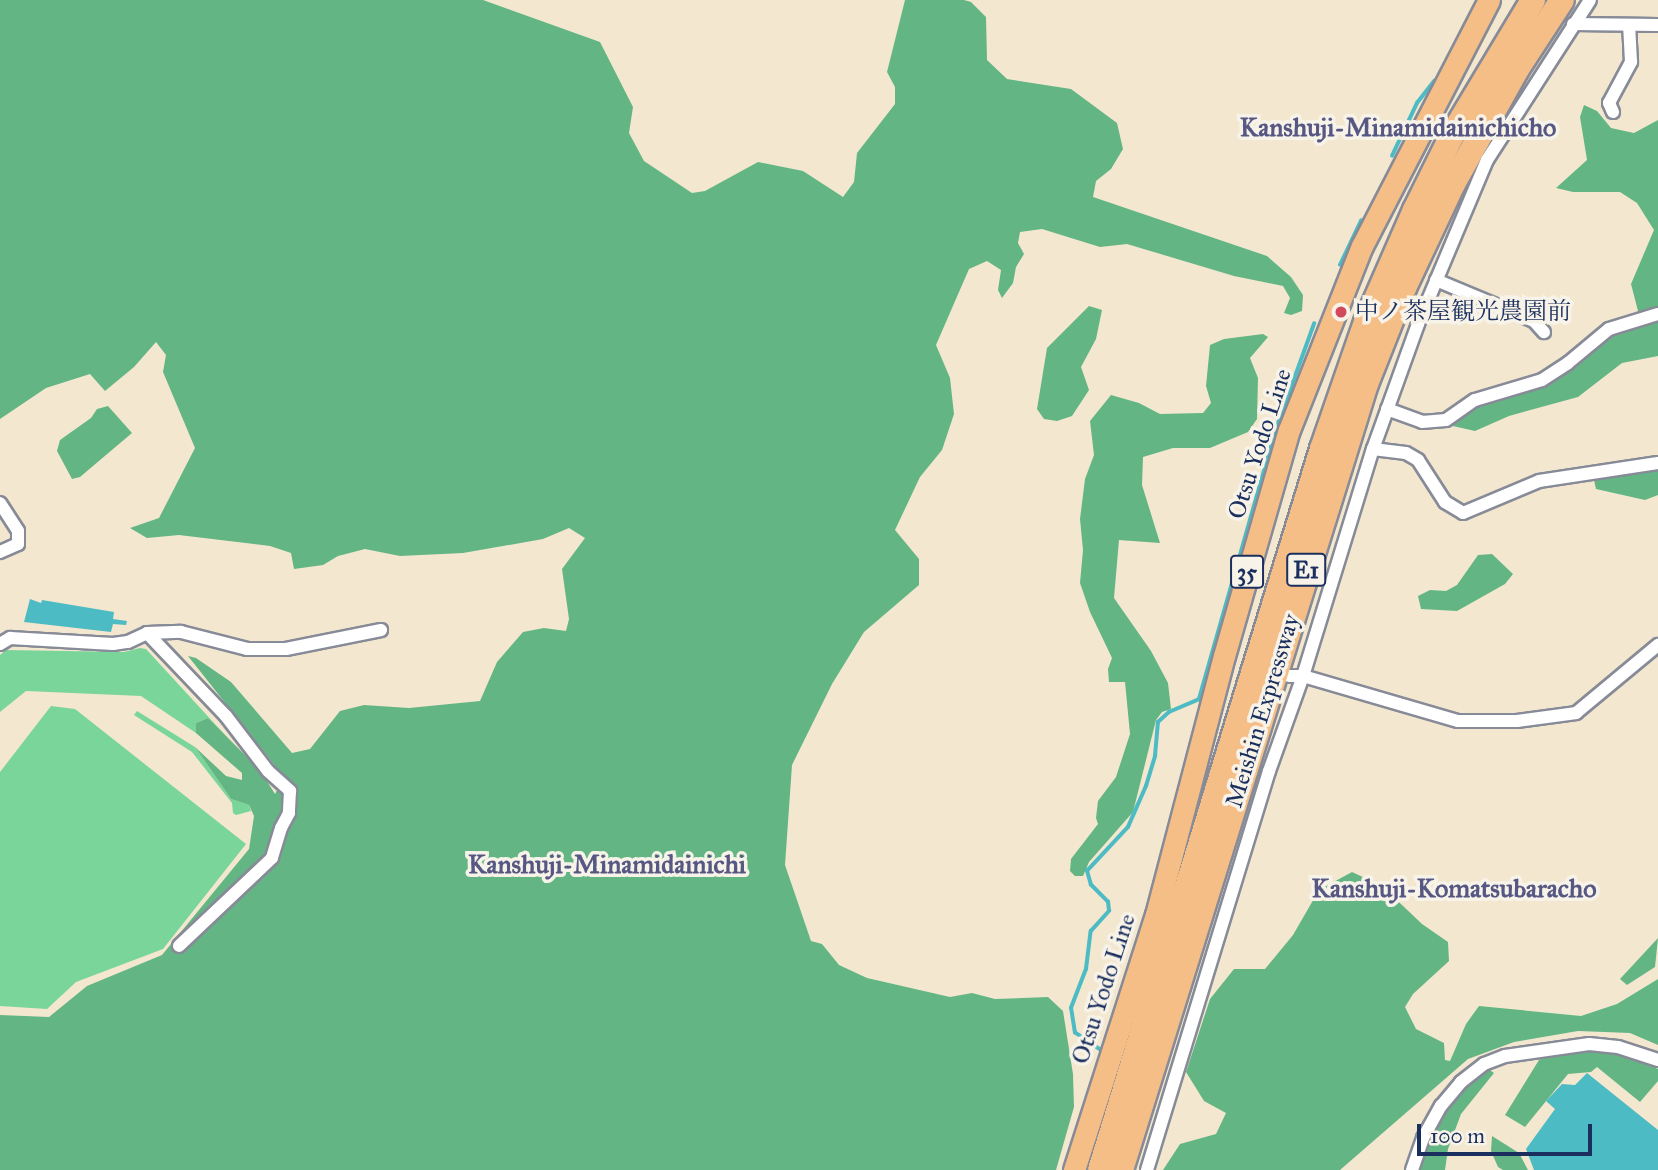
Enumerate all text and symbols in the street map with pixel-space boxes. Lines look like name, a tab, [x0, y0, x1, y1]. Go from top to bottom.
district label: Kanshuji-Minamidainichicho	[1240, 112, 1556, 144]
place label: 中ノ茶屋観光農園前	[1355, 298, 1571, 326]
marker: 中ノ茶屋観光農園前	[1333, 304, 1349, 320]
street label: Otsu Yodo Line	[1222, 365, 1298, 523]
road number: E1	[1285, 550, 1327, 590]
road number: 35	[1230, 552, 1264, 592]
street label: Meishin Expressway	[1220, 611, 1306, 811]
district label: Kanshuji-Minamidainichi	[468, 849, 746, 881]
district label: Kanshuji-Komatsubaracho	[1312, 873, 1596, 905]
street label: Otsu Yodo Line	[1066, 910, 1142, 1068]
scale bar	[1420, 1110, 1595, 1154]
text: 100 m	[1430, 1123, 1485, 1149]

